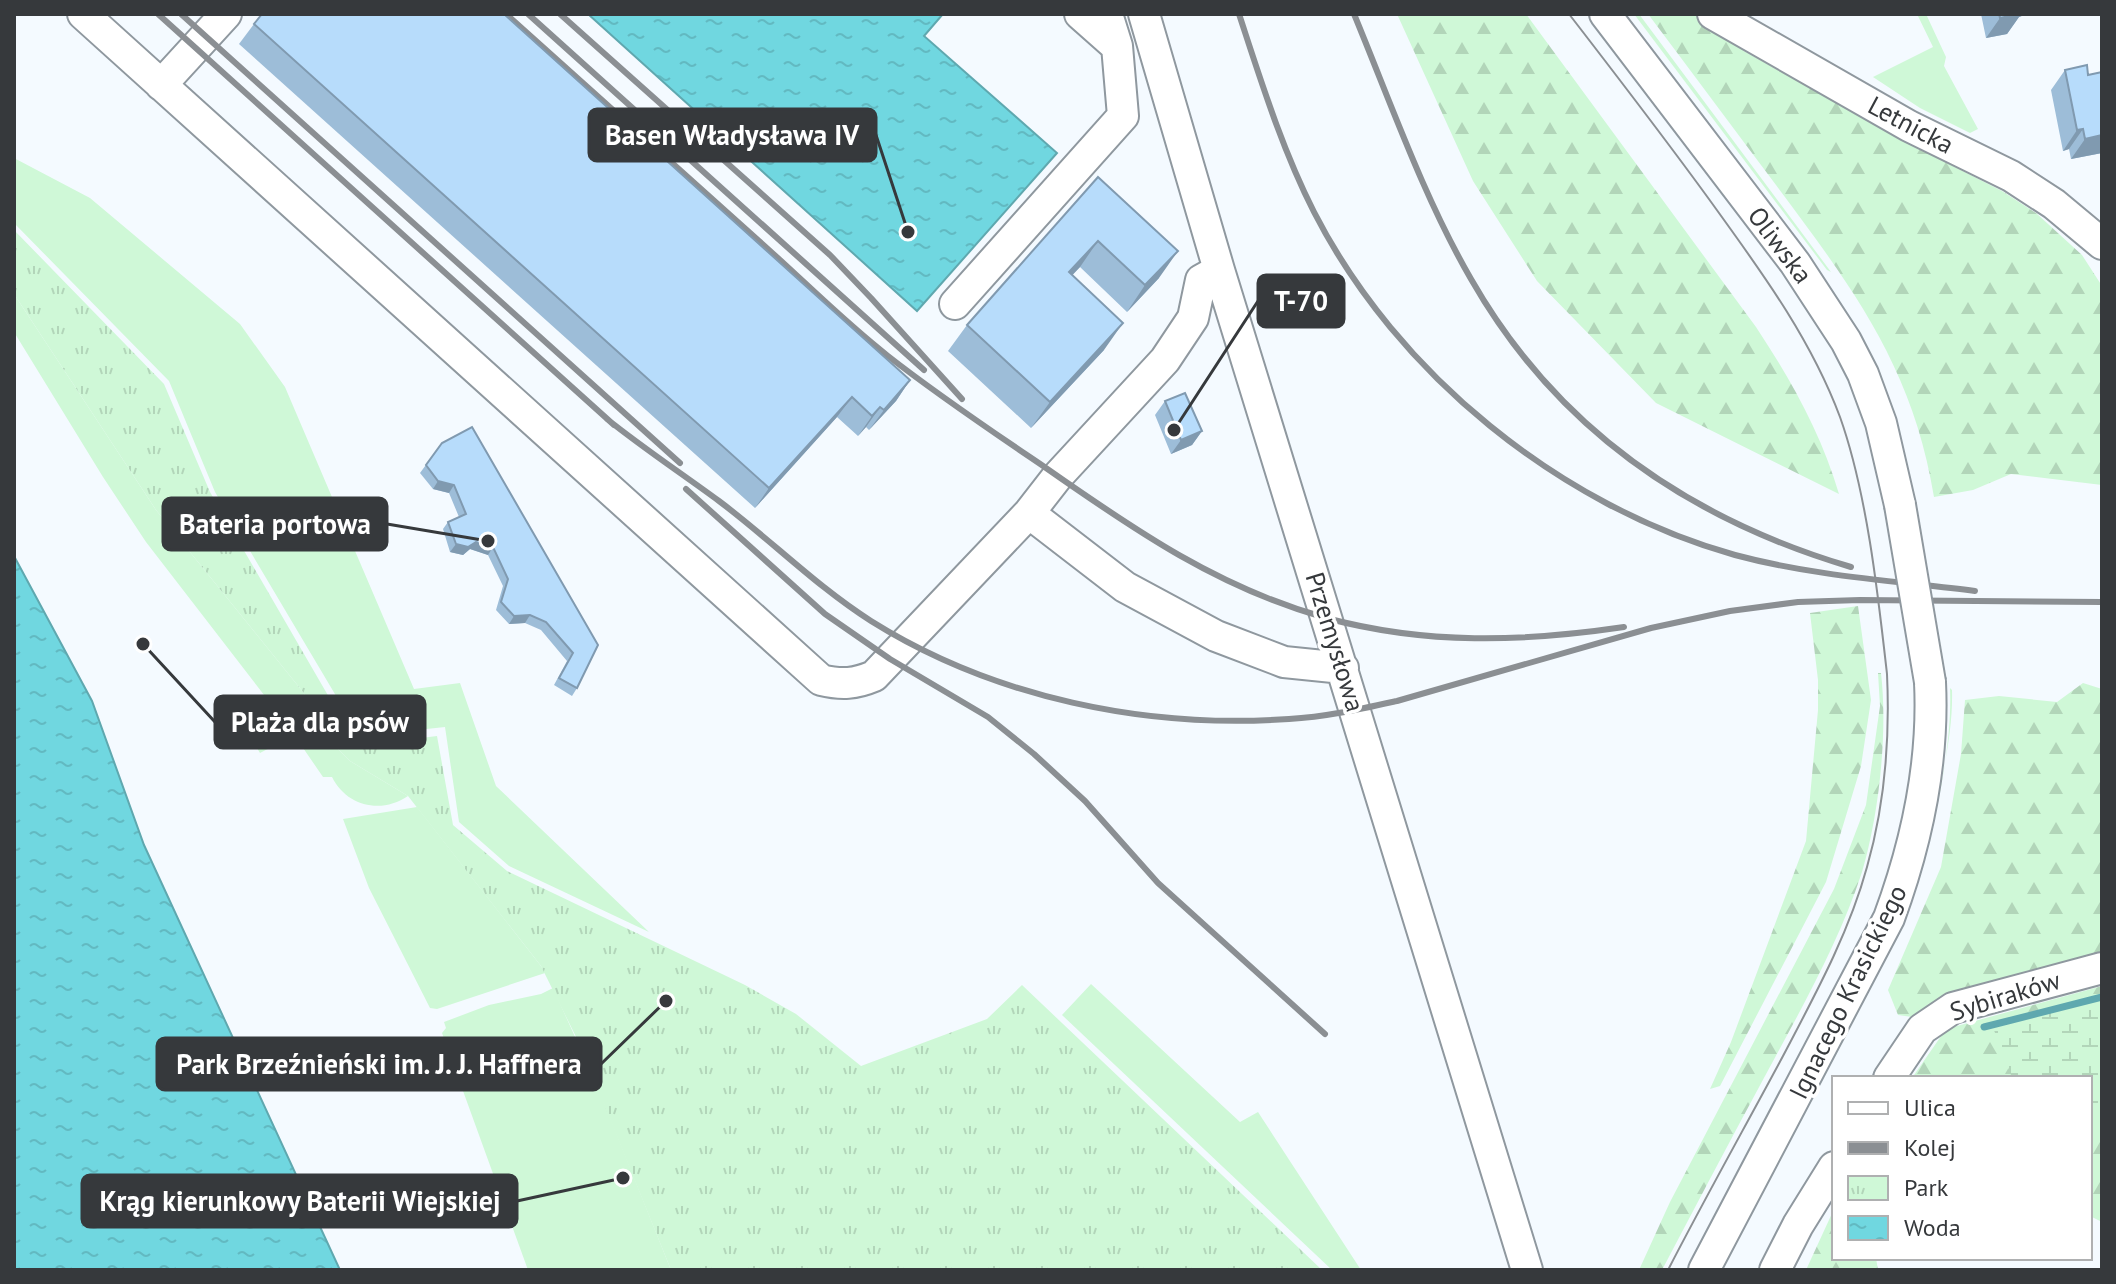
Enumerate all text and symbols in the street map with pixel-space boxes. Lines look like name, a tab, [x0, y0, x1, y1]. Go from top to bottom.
street label: Letnicka	[1863, 88, 1960, 161]
callout: Basen Władysława IV	[589, 109, 876, 161]
text: Basen Władysława IV	[605, 116, 860, 153]
street label: Oliwska	[1741, 200, 1820, 290]
callout: T-70	[1258, 275, 1344, 327]
text: T-70	[1274, 282, 1328, 319]
callout: Bateria portowa	[163, 498, 387, 550]
text: Bateria portowa	[179, 505, 371, 542]
street label: Przemysłowa	[1299, 568, 1372, 716]
callout: Plaża dla psów	[215, 696, 425, 748]
text: Plaża dla psów	[231, 703, 410, 740]
street label: Ignacego Krasickiego	[1781, 879, 1914, 1104]
street label: Sybiraków	[1946, 963, 2064, 1028]
callout: Park Brzeźnieński im. J. J. Haffnera	[157, 1038, 601, 1090]
text: Park Brzeźnieński im. J. J. Haffnera	[176, 1045, 582, 1082]
legend	[1832, 1076, 2092, 1260]
text: Ulica	[1904, 1092, 1956, 1123]
text: Kolej	[1904, 1132, 1956, 1163]
text: Park	[1904, 1172, 1949, 1203]
callout: Krąg kierunkowy Baterii Wiejskiej	[82, 1175, 517, 1227]
text: Krąg kierunkowy Baterii Wiejskiej	[100, 1182, 500, 1219]
text: Woda	[1904, 1212, 1961, 1243]

